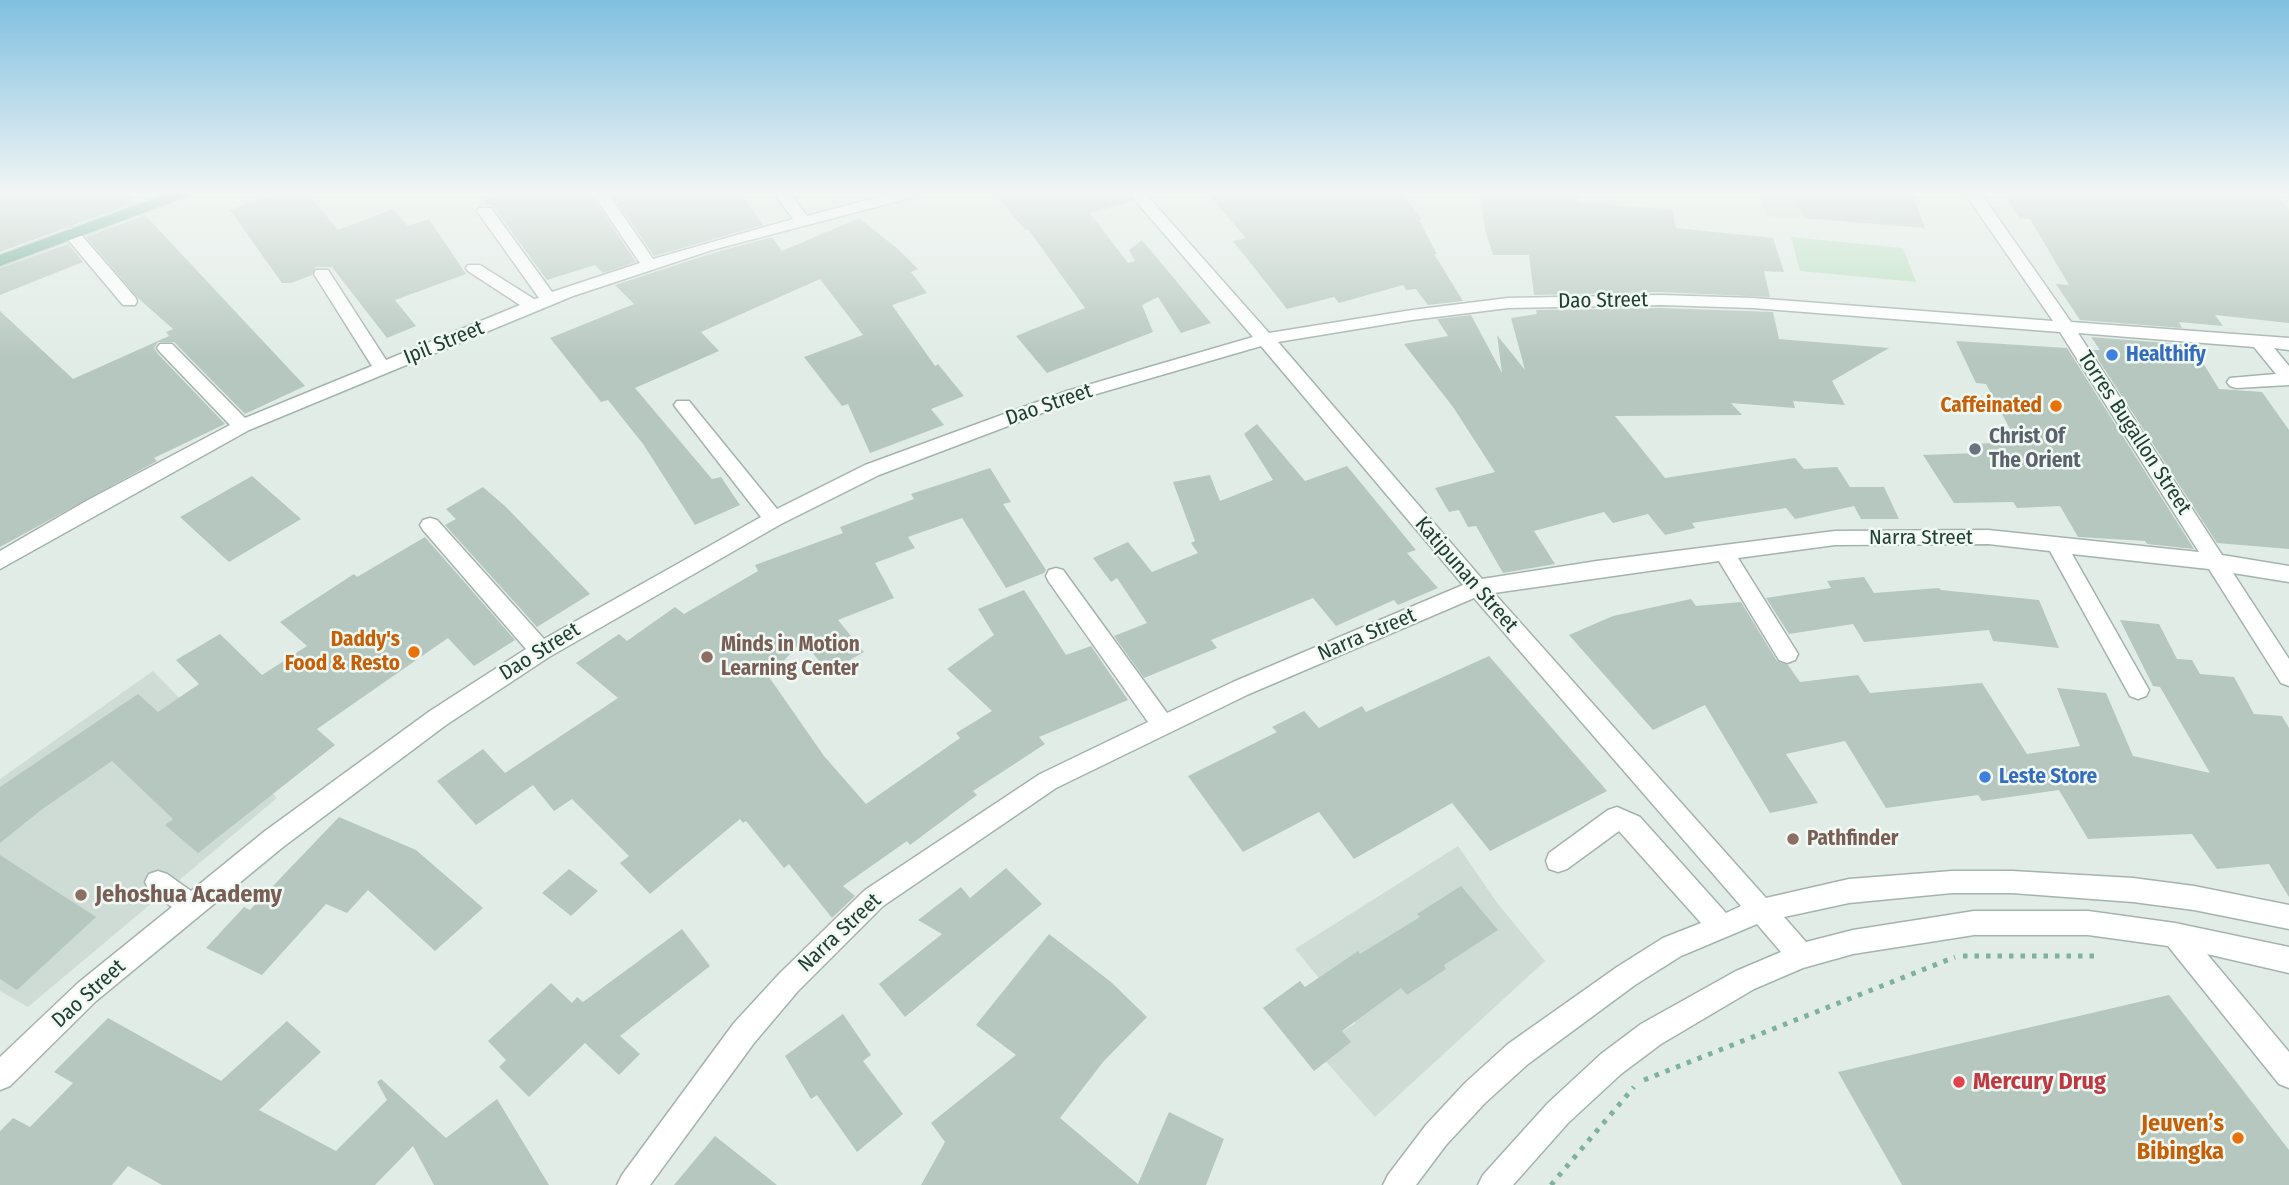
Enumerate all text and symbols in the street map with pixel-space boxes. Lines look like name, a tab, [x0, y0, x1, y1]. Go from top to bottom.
street label: Dao Street	[1558, 288, 1648, 314]
street label: Ipil Street	[400, 316, 488, 370]
place label: Healthify	[2126, 342, 2206, 368]
street label: Torres Bugallon Street	[2072, 347, 2196, 519]
marker: Healthify	[2104, 347, 2120, 363]
street label: Dao Street	[1002, 378, 1096, 432]
place label: Caffeinated	[1941, 393, 2042, 419]
marker: Caffeinated	[2048, 398, 2064, 414]
place label: Christ Of The Orient	[1989, 424, 2081, 474]
marker: Christ Of The Orient	[1967, 441, 1983, 457]
street label: Katipunan Street	[1409, 512, 1523, 638]
street label: Narra Street	[1869, 525, 1973, 551]
street label: Narra Street	[1314, 603, 1420, 667]
street label: Dao Street	[495, 617, 585, 687]
place label: Daddy's Food & Resto	[285, 627, 400, 677]
place label: Minds in Motion Learning Center	[721, 632, 860, 682]
marker: Daddy's Food & Resto	[406, 644, 422, 660]
marker: Minds in Motion Learning Center	[699, 649, 715, 665]
place label: Leste Store	[1999, 764, 2097, 790]
marker: Leste Store	[1977, 769, 1993, 785]
place label: Pathfinder	[1807, 826, 1899, 852]
marker: Pathfinder	[1785, 831, 1801, 847]
place label: Jehoshua Academy	[95, 881, 282, 909]
marker: Jehoshua Academy	[73, 887, 89, 903]
street label: Narra Street	[793, 888, 887, 978]
street label: Dao Street	[47, 955, 131, 1033]
place label: Mercury Drug	[1973, 1068, 2106, 1096]
marker: Mercury Drug	[1951, 1074, 1967, 1090]
place label: Jeuven’s Bibingka	[2137, 1110, 2224, 1166]
marker: Jeuven’s Bibingka	[2230, 1130, 2246, 1146]

